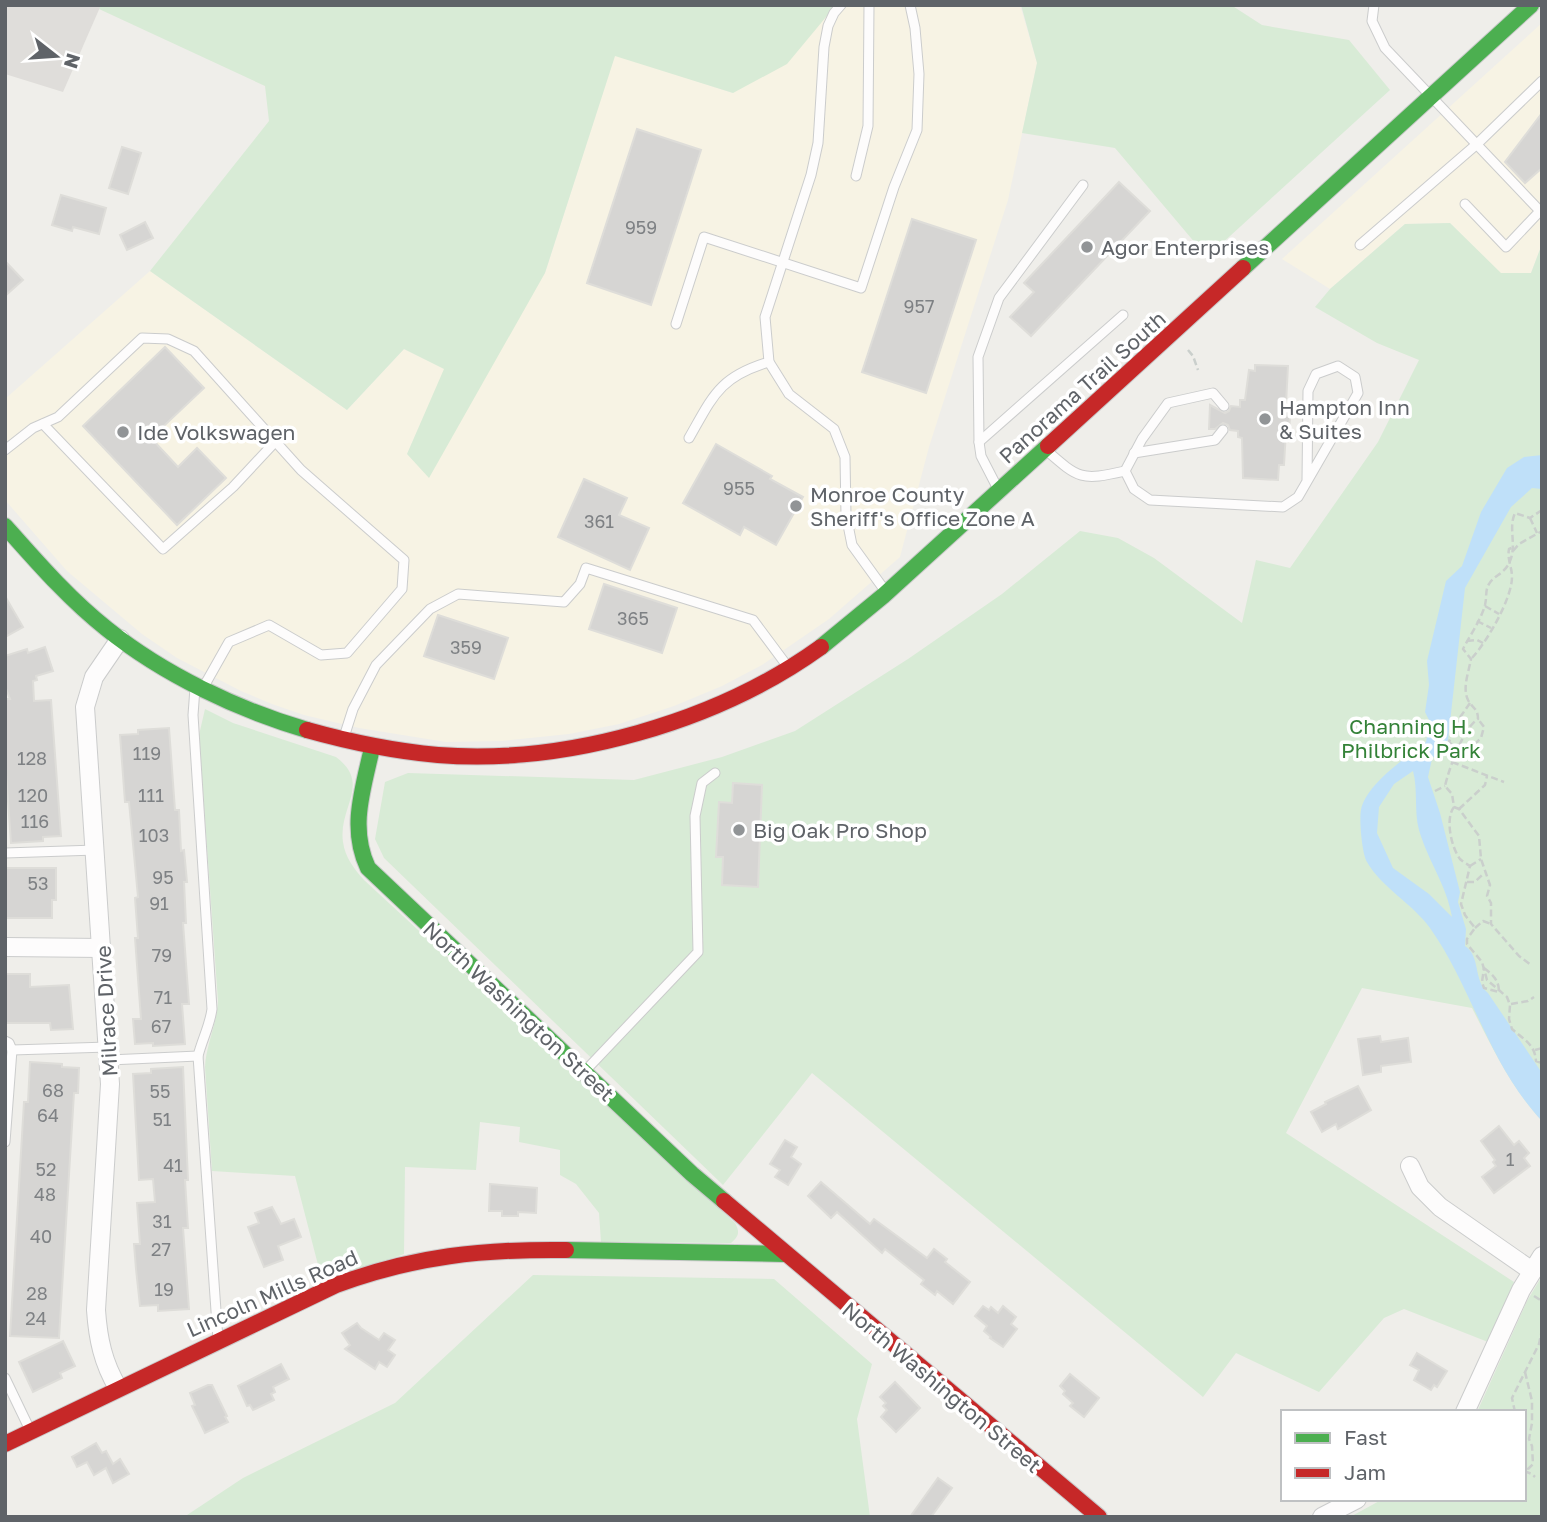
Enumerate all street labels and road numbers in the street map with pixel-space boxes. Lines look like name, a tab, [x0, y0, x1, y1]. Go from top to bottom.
street label: Panorama Trail South	[993, 305, 1171, 469]
street label: North Washington Street	[418, 916, 620, 1106]
street label: Milrace Drive	[90, 945, 122, 1077]
street label: Lincoln Mills Road	[182, 1244, 362, 1342]
street label: North Washington Street	[837, 1296, 1047, 1478]

